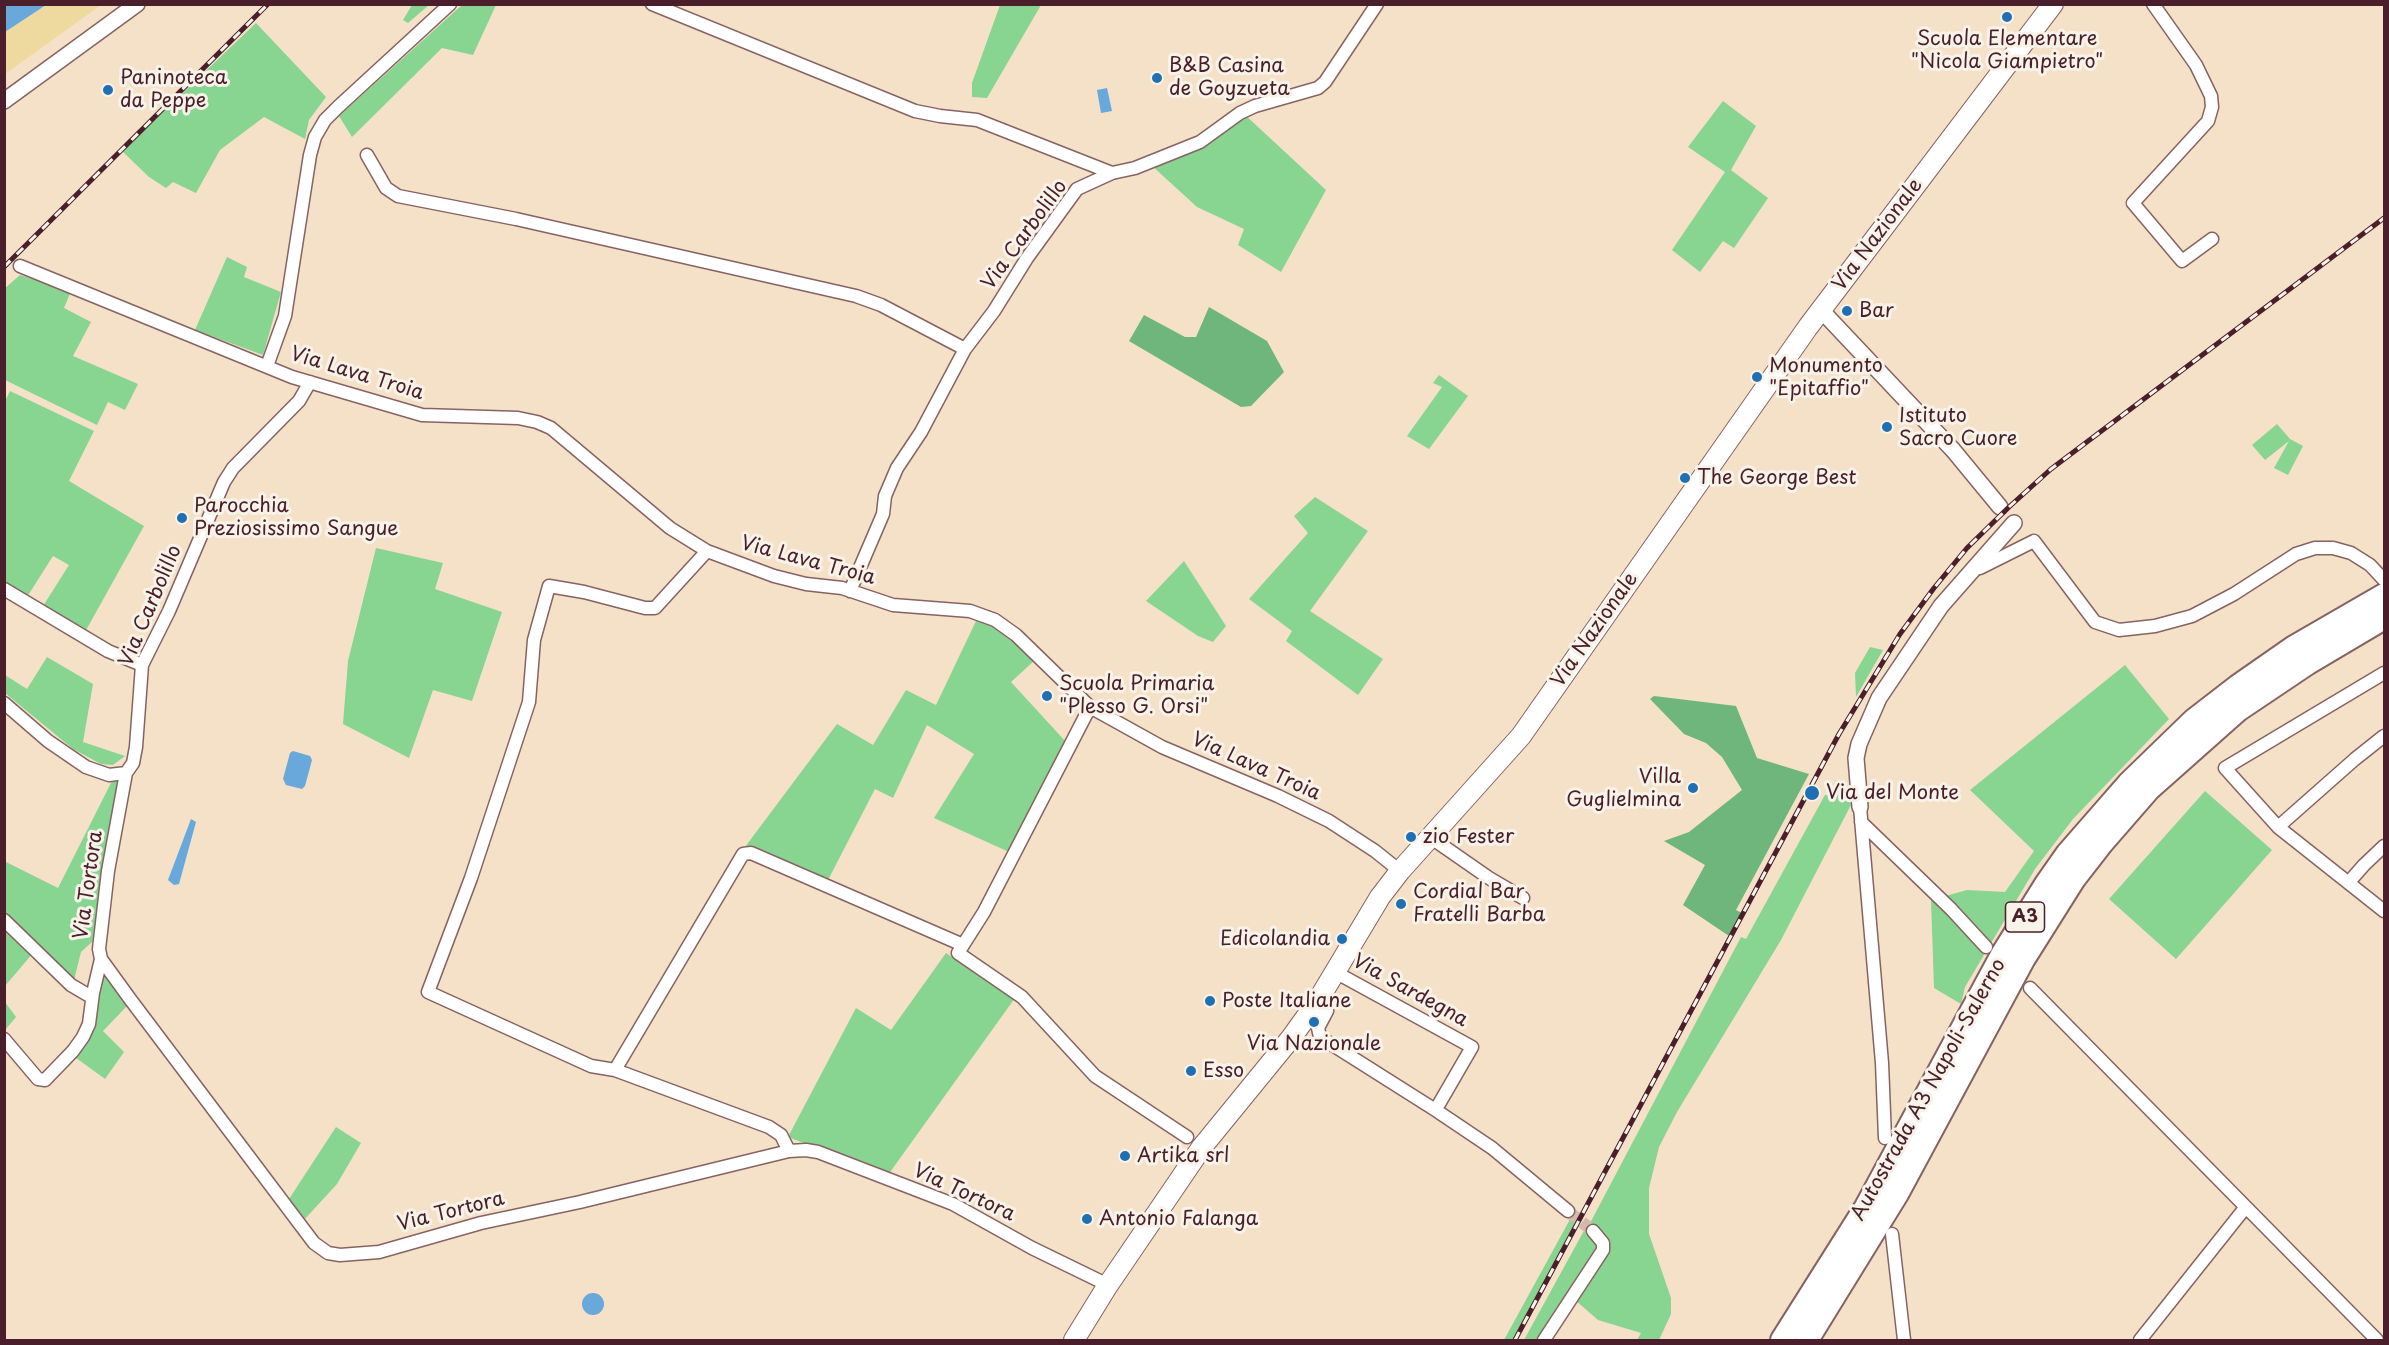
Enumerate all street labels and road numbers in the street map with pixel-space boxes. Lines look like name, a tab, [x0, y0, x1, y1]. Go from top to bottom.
street label: Via Nazionale	[1828, 174, 1928, 296]
street label: Via Carbolillo	[977, 175, 1073, 295]
street label: Via Lava Troia	[287, 342, 427, 406]
street label: Via Lava Troia	[738, 531, 878, 591]
street label: Via Carbolillo	[115, 542, 187, 670]
street label: Via Nazionale	[1547, 568, 1643, 692]
street label: Via Lava Troia	[1188, 728, 1324, 806]
street label: Via Tortora	[69, 829, 109, 941]
road number: A3	[2006, 902, 2044, 932]
street label: Via Sardegna	[1348, 949, 1472, 1033]
street label: Autostrada A3 Napoli-Salerno	[1847, 955, 2011, 1225]
street label: Via Tortora	[909, 1159, 1019, 1227]
street label: Via Tortora	[395, 1187, 507, 1237]

